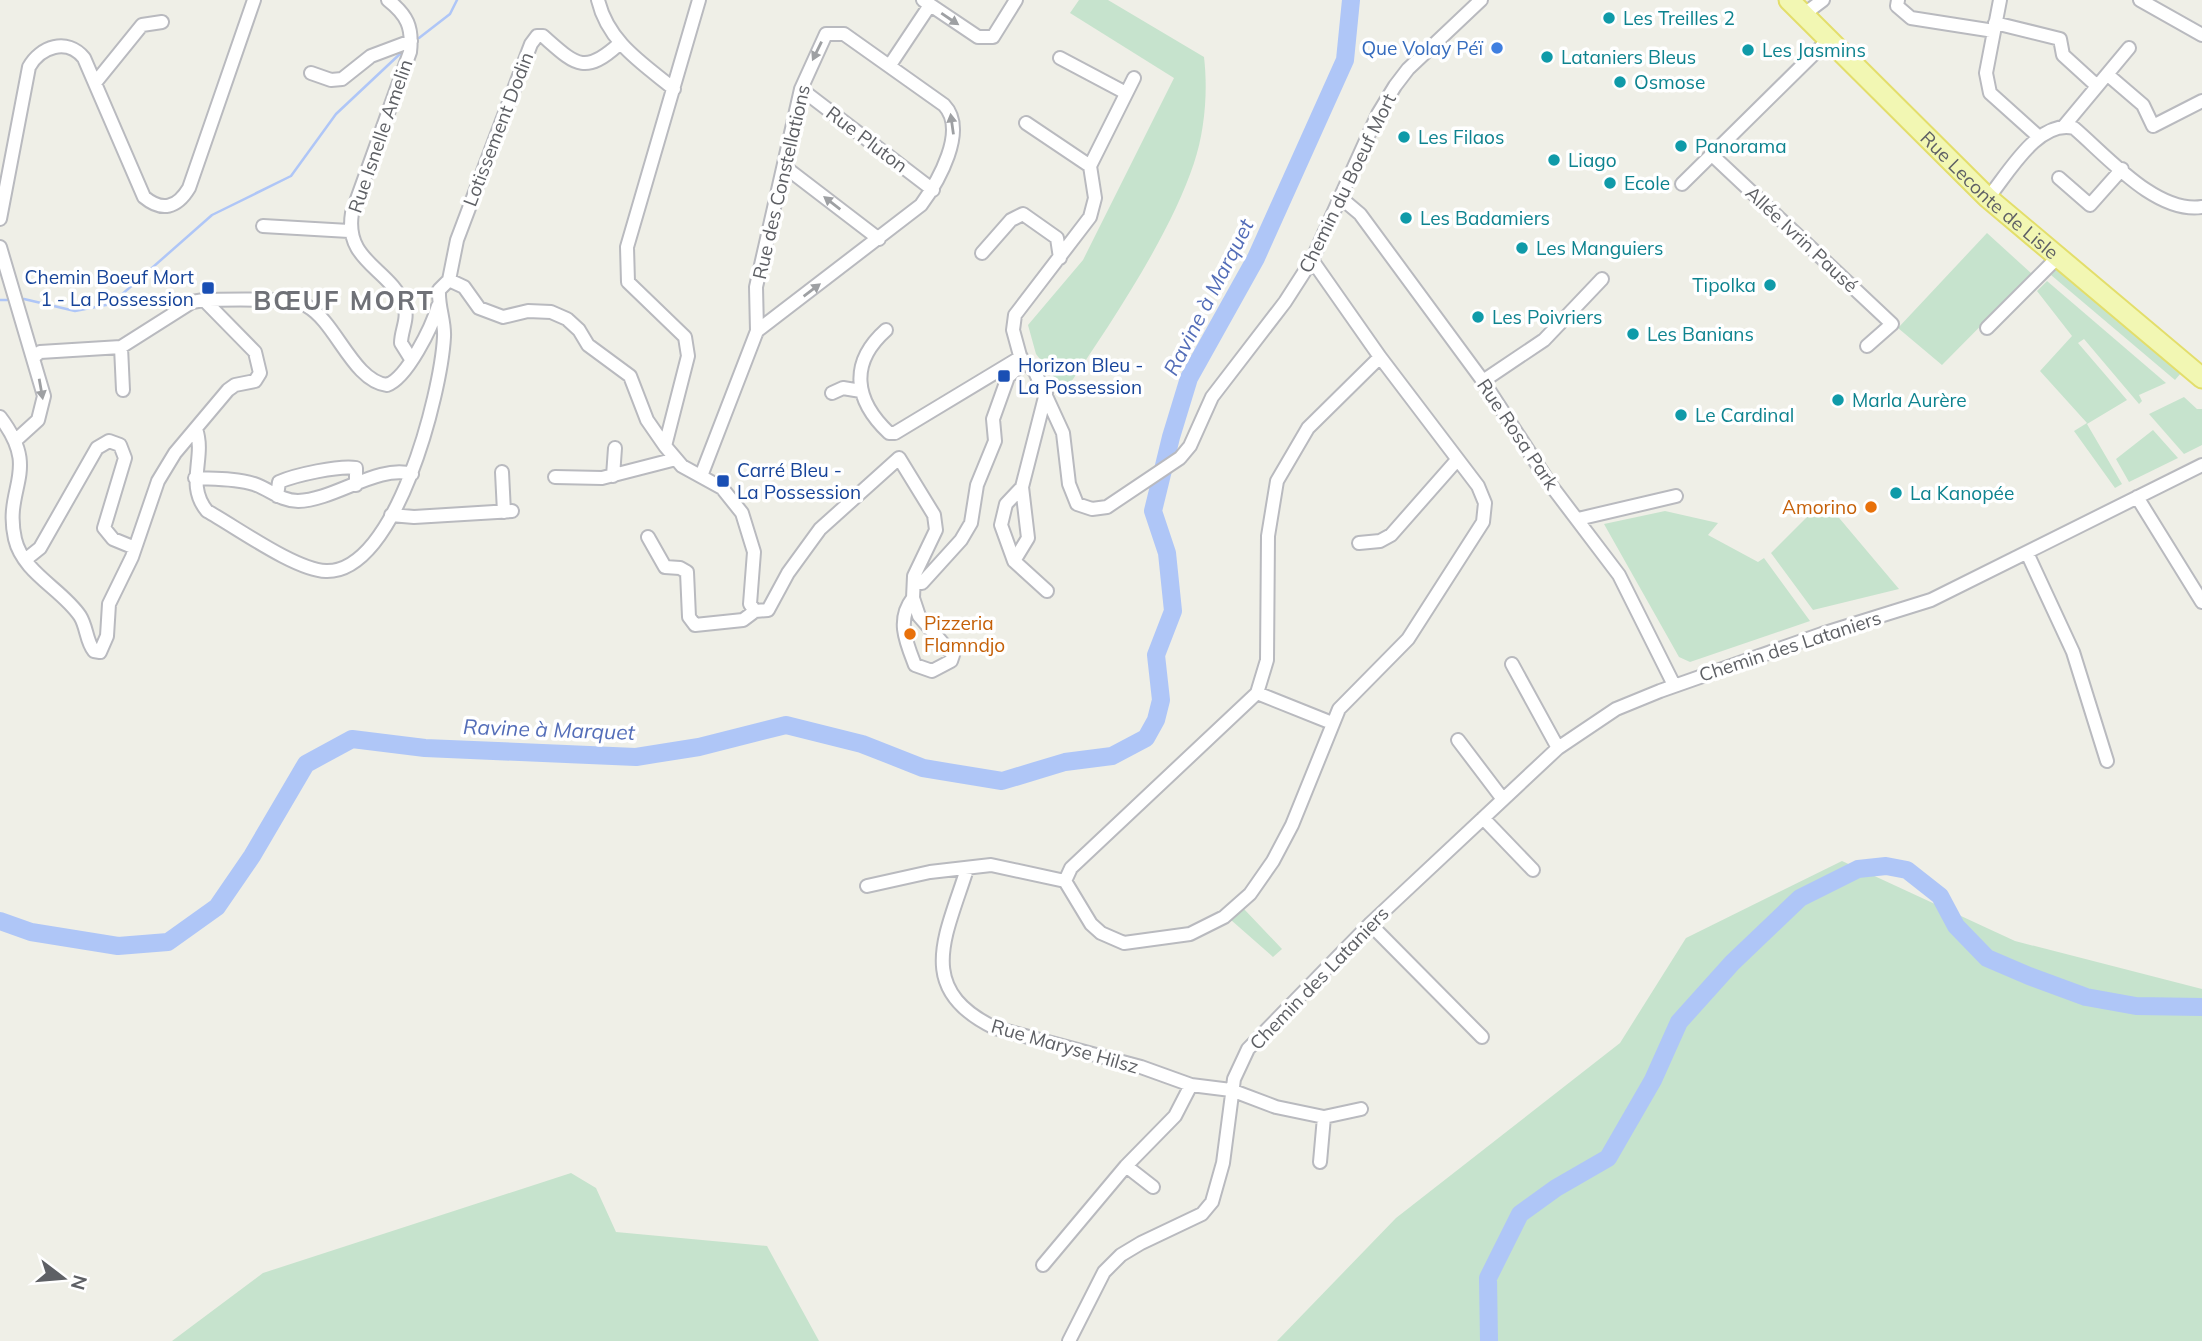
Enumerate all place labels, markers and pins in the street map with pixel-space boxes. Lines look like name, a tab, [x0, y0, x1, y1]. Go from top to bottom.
place label: Les Treilles 2	[1623, 6, 1735, 30]
marker: Les Treilles 2	[1601, 10, 1617, 26]
place label: Que Volay Péï	[1361, 36, 1483, 60]
place label: Les Jasmins	[1762, 38, 1866, 62]
marker: Que Volay Péï	[1489, 40, 1505, 56]
marker: Les Jasmins	[1740, 42, 1756, 58]
place label: Lataniers Bleus	[1561, 45, 1696, 69]
marker: Lataniers Bleus	[1539, 49, 1555, 65]
place label: Osmose	[1634, 70, 1705, 94]
marker: Osmose	[1612, 74, 1628, 90]
place label: Les Filaos	[1418, 125, 1504, 149]
marker: Les Filaos	[1396, 129, 1412, 145]
place label: Panorama	[1695, 134, 1787, 158]
marker: Panorama	[1673, 138, 1689, 154]
place label: Liago	[1568, 148, 1617, 172]
marker: Liago	[1546, 152, 1562, 168]
place label: Ecole	[1624, 171, 1670, 195]
marker: Ecole	[1602, 175, 1618, 191]
place label: Les Badamiers	[1420, 206, 1550, 230]
marker: Les Badamiers	[1398, 210, 1414, 226]
place label: Les Manguiers	[1536, 236, 1663, 260]
marker: Les Manguiers	[1514, 240, 1530, 256]
place label: Chemin Boeuf Mort 1 - La Possession	[25, 265, 194, 311]
place label: Tipolka	[1692, 273, 1756, 297]
marker: Tipolka	[1762, 277, 1778, 293]
marker: Chemin Boeuf Mort 1 - La Possession	[200, 280, 216, 296]
place label: Les Poivriers	[1492, 305, 1602, 329]
marker: Les Poivriers	[1470, 309, 1486, 325]
place label: Les Banians	[1647, 322, 1754, 346]
marker: Les Banians	[1625, 326, 1641, 342]
place label: Horizon Bleu - La Possession	[1018, 353, 1143, 399]
marker: Horizon Bleu - La Possession	[996, 368, 1012, 384]
place label: Marla Aurère	[1852, 388, 1967, 412]
marker: Marla Aurère	[1830, 392, 1846, 408]
place label: Le Cardinal	[1695, 403, 1794, 427]
marker: Le Cardinal	[1673, 407, 1689, 423]
place label: Carré Bleu - La Possession	[737, 458, 861, 504]
marker: Carré Bleu - La Possession	[715, 473, 731, 489]
place label: La Kanopée	[1910, 481, 2014, 505]
marker: La Kanopée	[1888, 485, 1904, 501]
place label: Amorino	[1782, 495, 1857, 519]
marker: Amorino	[1863, 499, 1879, 515]
place label: Pizzeria Flamndjo	[924, 611, 1005, 657]
marker: Pizzeria Flamndjo	[902, 626, 918, 642]

